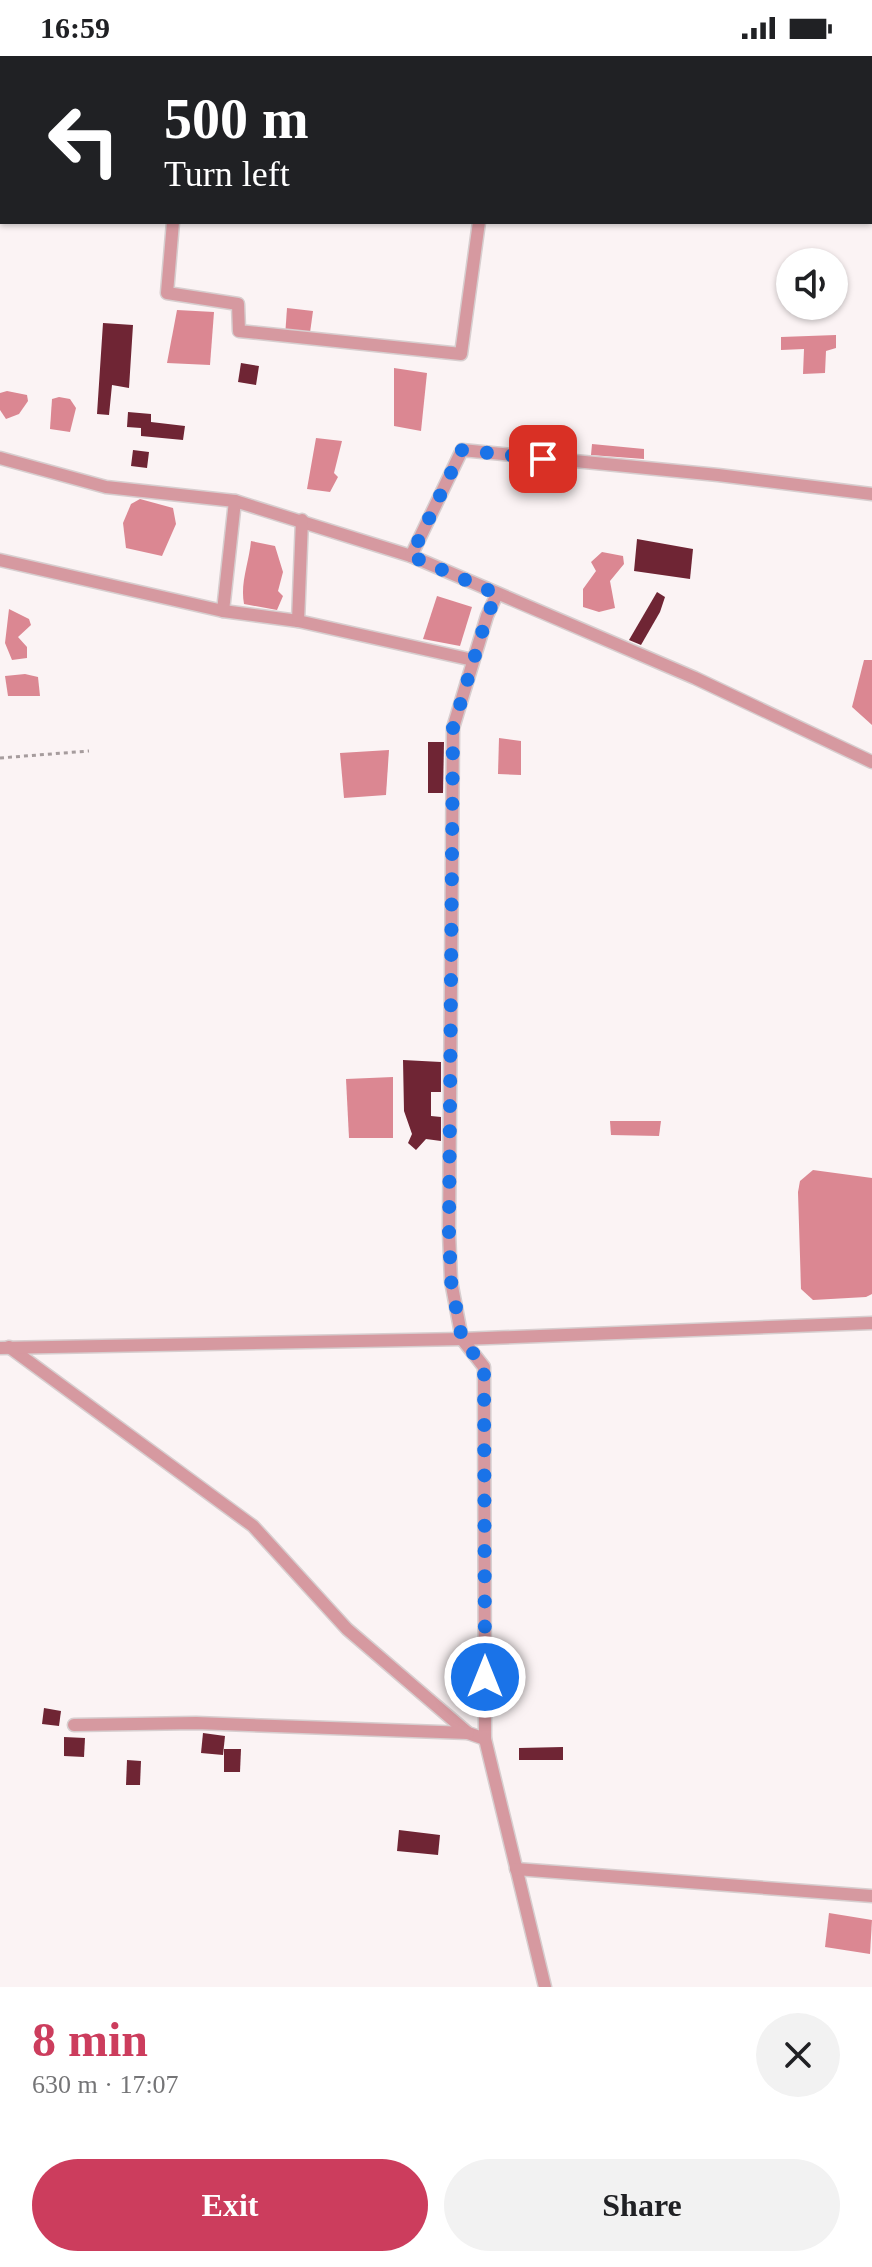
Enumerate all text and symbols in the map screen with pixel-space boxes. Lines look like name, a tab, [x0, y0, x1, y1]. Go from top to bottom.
text: 16:59	[40, 11, 110, 44]
icon: left	[32, 88, 136, 192]
text: 500 m	[164, 88, 309, 150]
text: Turn left	[164, 154, 290, 194]
map controls	[776, 248, 848, 320]
button: sound	[776, 248, 848, 320]
pin	[509, 425, 577, 493]
icon: arrive	[521, 437, 565, 481]
position arrow	[443, 1635, 527, 1719]
text: 8 min	[32, 2013, 148, 2066]
button: close	[756, 2013, 840, 2097]
text: 630 m · 17:07	[32, 2070, 179, 2099]
button: Exit	[32, 2159, 428, 2251]
button: Share	[444, 2159, 840, 2251]

